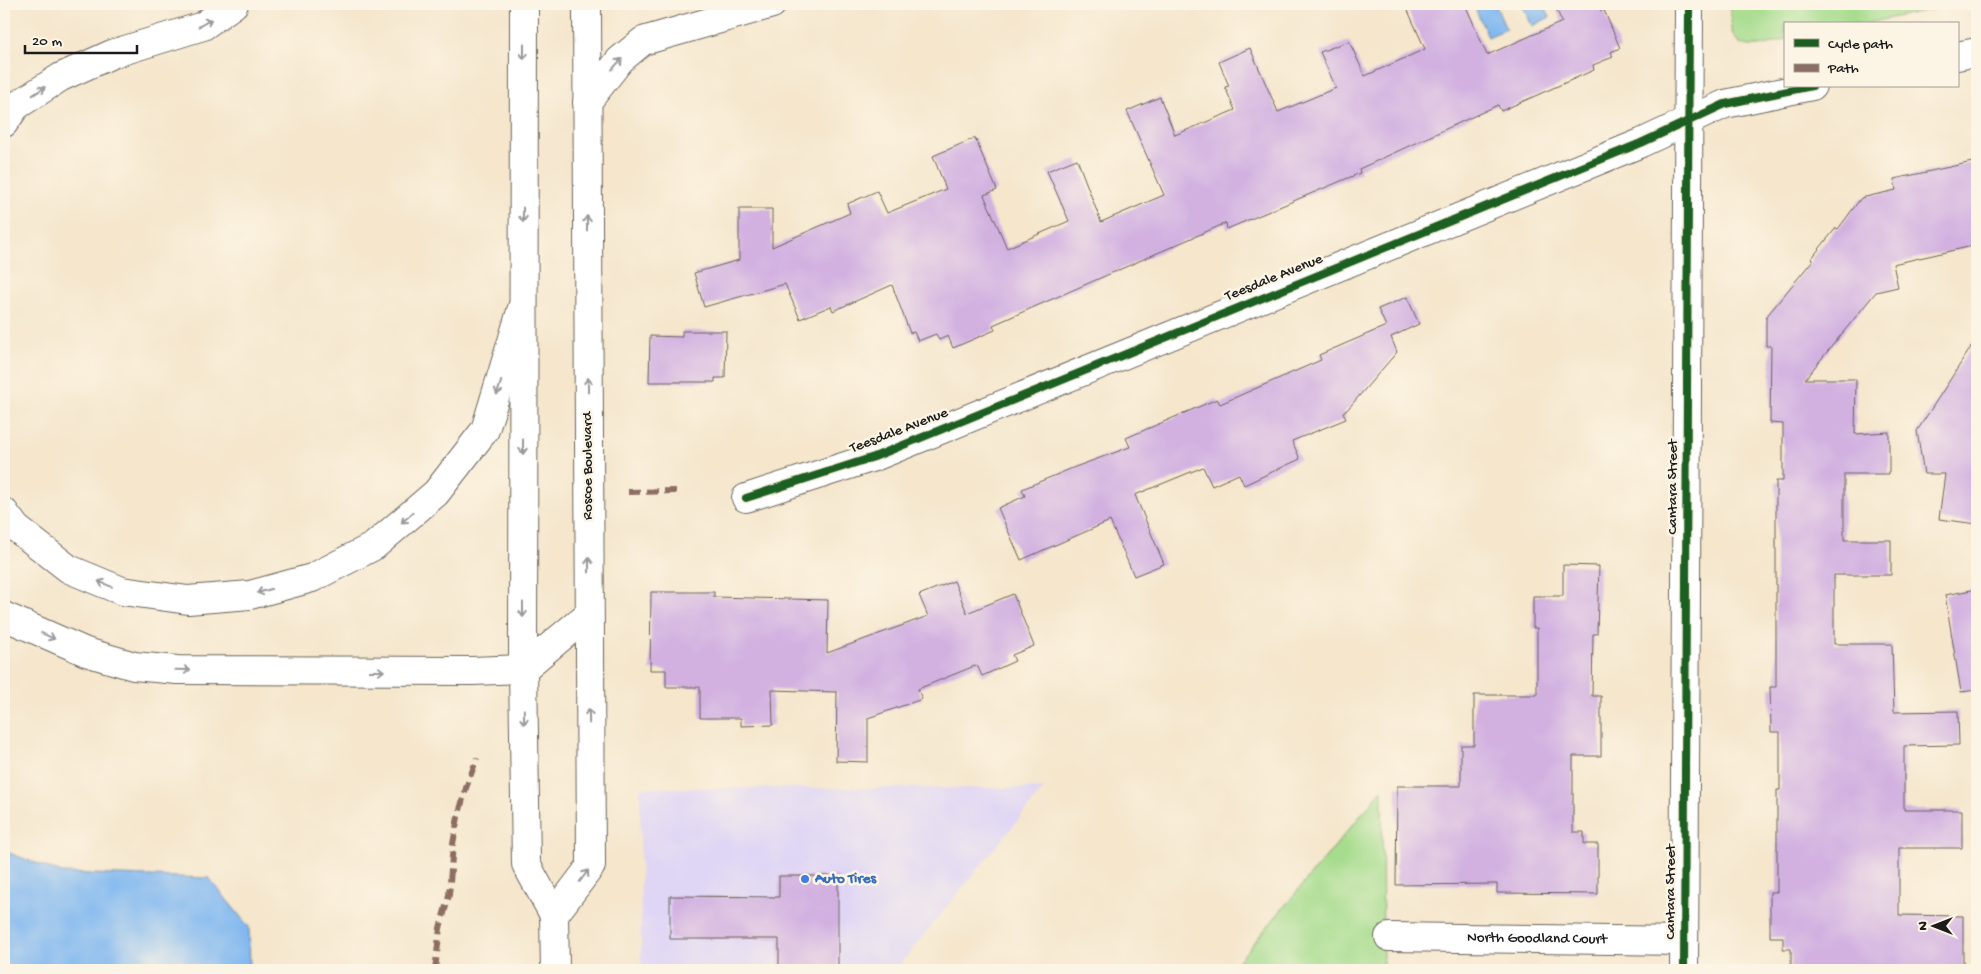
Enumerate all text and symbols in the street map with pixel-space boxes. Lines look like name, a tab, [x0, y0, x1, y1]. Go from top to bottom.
one-way arrow	[198, 18, 212, 28]
scale bar	[25, 22, 138, 54]
legend	[1784, 22, 1958, 88]
text: 20 m	[32, 33, 62, 51]
text: Cycle path	[1828, 36, 1893, 54]
one-way arrow	[519, 44, 528, 60]
one-way arrow	[612, 57, 623, 70]
text: Path	[1827, 60, 1859, 78]
one-way arrow	[32, 86, 46, 96]
one-way arrow	[518, 206, 528, 223]
one-way arrow	[582, 215, 592, 231]
street label: Teesdale Avenue	[1222, 250, 1326, 306]
one-way arrow	[583, 377, 593, 394]
one-way arrow	[493, 380, 503, 396]
street label: Teesdale Avenue	[846, 404, 951, 458]
street label: Roscoe Boulevard	[579, 411, 597, 520]
street label: Cantara Street	[1664, 438, 1682, 535]
one-way arrow	[518, 439, 528, 455]
one-way arrow	[401, 513, 414, 524]
one-way arrow	[584, 557, 594, 574]
one-way arrow	[97, 578, 112, 587]
one-way arrow	[257, 587, 273, 597]
one-way arrow	[518, 602, 528, 618]
one-way arrow	[40, 631, 55, 641]
one-way arrow	[174, 665, 190, 674]
one-way arrow	[369, 666, 385, 676]
one-way arrow	[585, 708, 594, 724]
one-way arrow	[519, 709, 529, 725]
street label: Cantara Street	[1662, 843, 1680, 940]
one-way arrow	[578, 870, 589, 883]
place label: Auto Tires	[814, 870, 877, 888]
marker: Auto Tires	[799, 873, 811, 885]
north arrow	[1908, 902, 1958, 952]
text: N	[1915, 921, 1932, 931]
street label: North Goodland Court	[1467, 929, 1609, 949]

